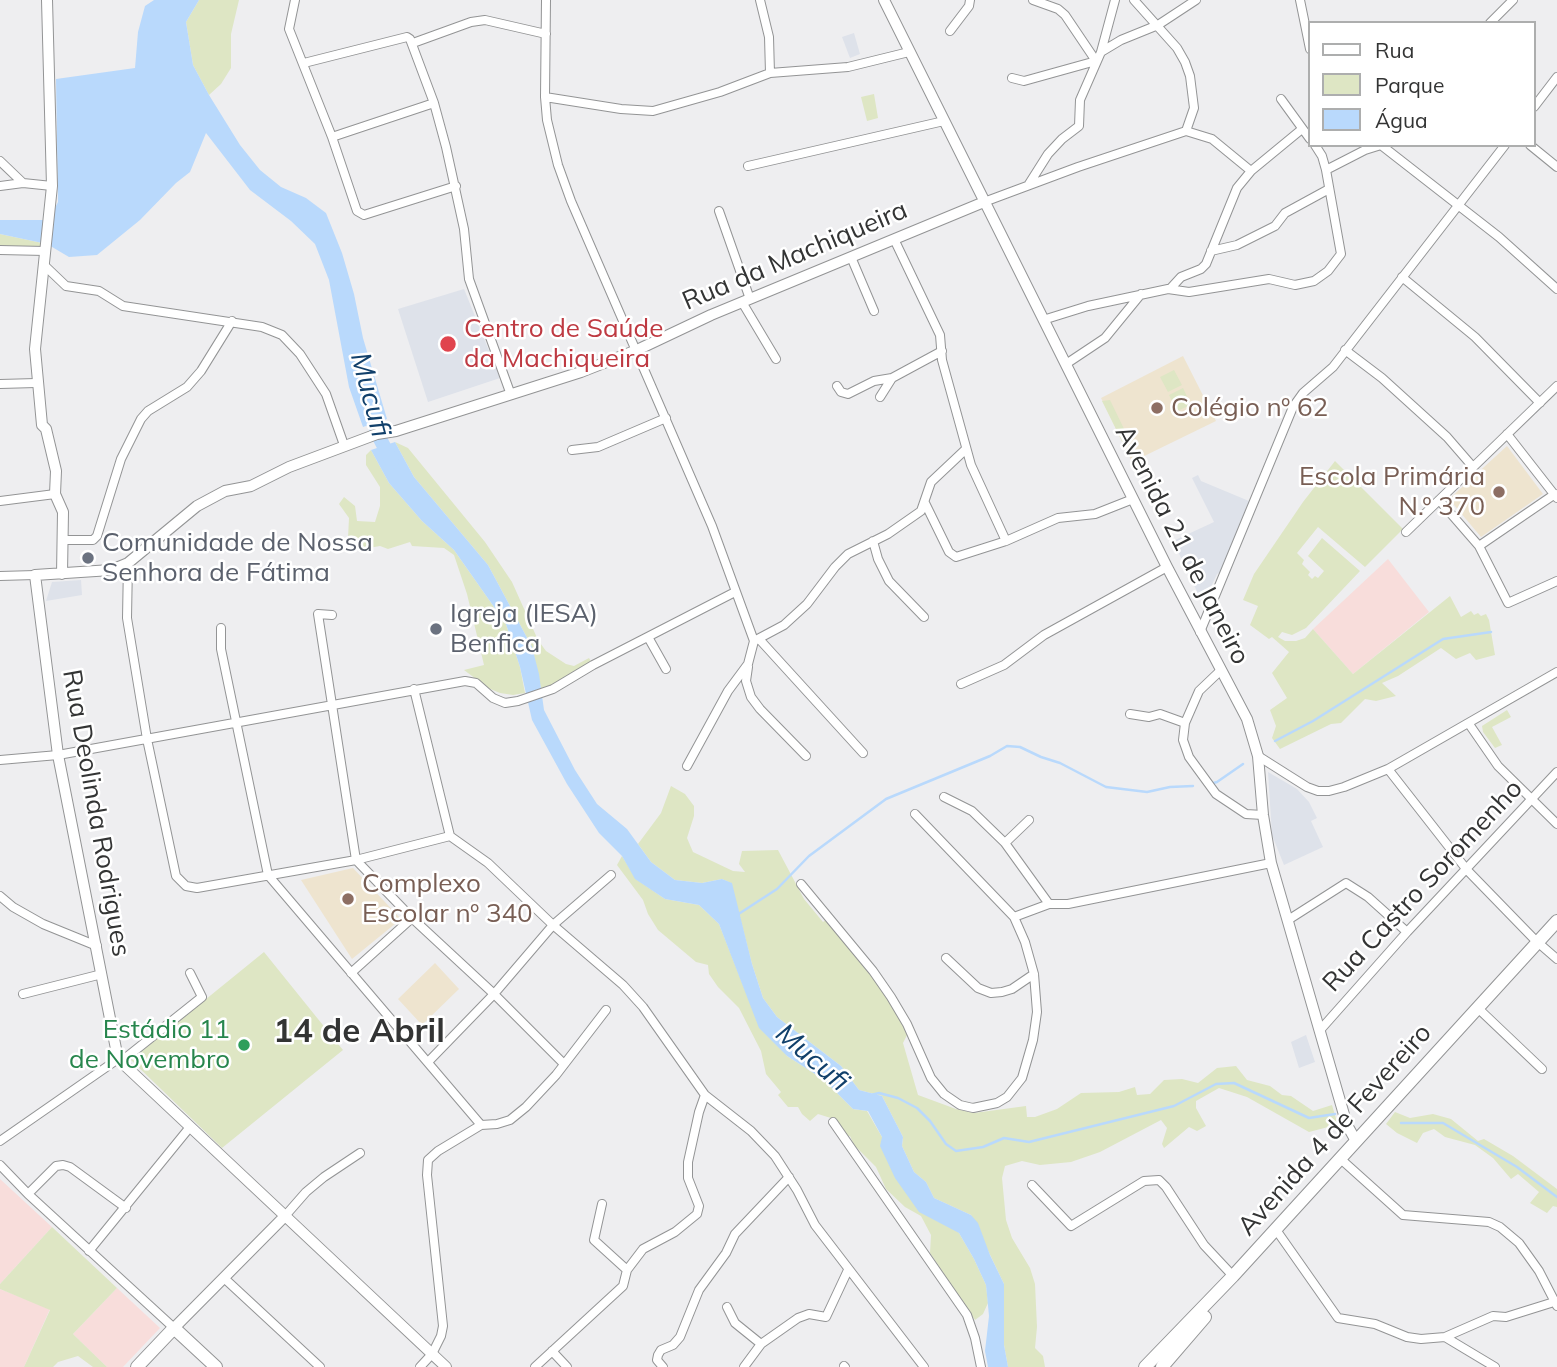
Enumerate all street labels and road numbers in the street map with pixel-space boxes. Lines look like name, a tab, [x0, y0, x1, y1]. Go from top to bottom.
street label: Rua da Machiqueira	[678, 194, 912, 318]
street label: Avenida 21 de Janeiro	[1108, 420, 1256, 670]
street label: Rua Deolinda Rodrigues	[55, 667, 137, 959]
street label: Rua Castro Soromenho	[1317, 773, 1529, 999]
street label: Avenida 4 de Fevereiro	[1232, 1018, 1438, 1242]

